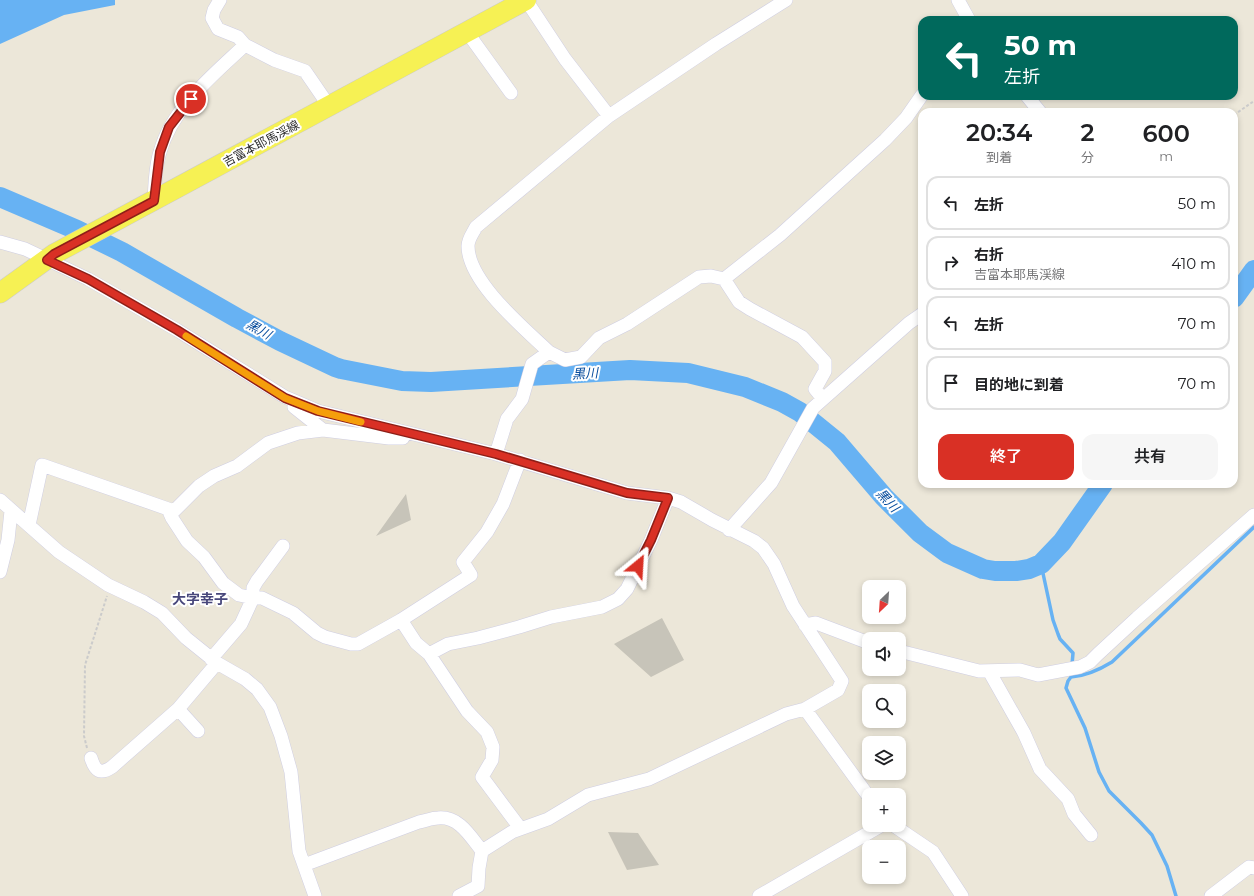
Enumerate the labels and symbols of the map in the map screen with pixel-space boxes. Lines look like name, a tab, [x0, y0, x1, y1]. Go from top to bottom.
pin	[174, 82, 208, 116]
street label: 吉富本耶馬渓線	[220, 117, 302, 169]
water label: 黒川	[244, 316, 276, 343]
water label: 黒川	[572, 364, 600, 382]
water label: 黒川	[873, 485, 904, 516]
position arrow	[617, 545, 659, 587]
north arrow	[862, 580, 906, 624]
district label: 大字幸子	[172, 590, 228, 608]

